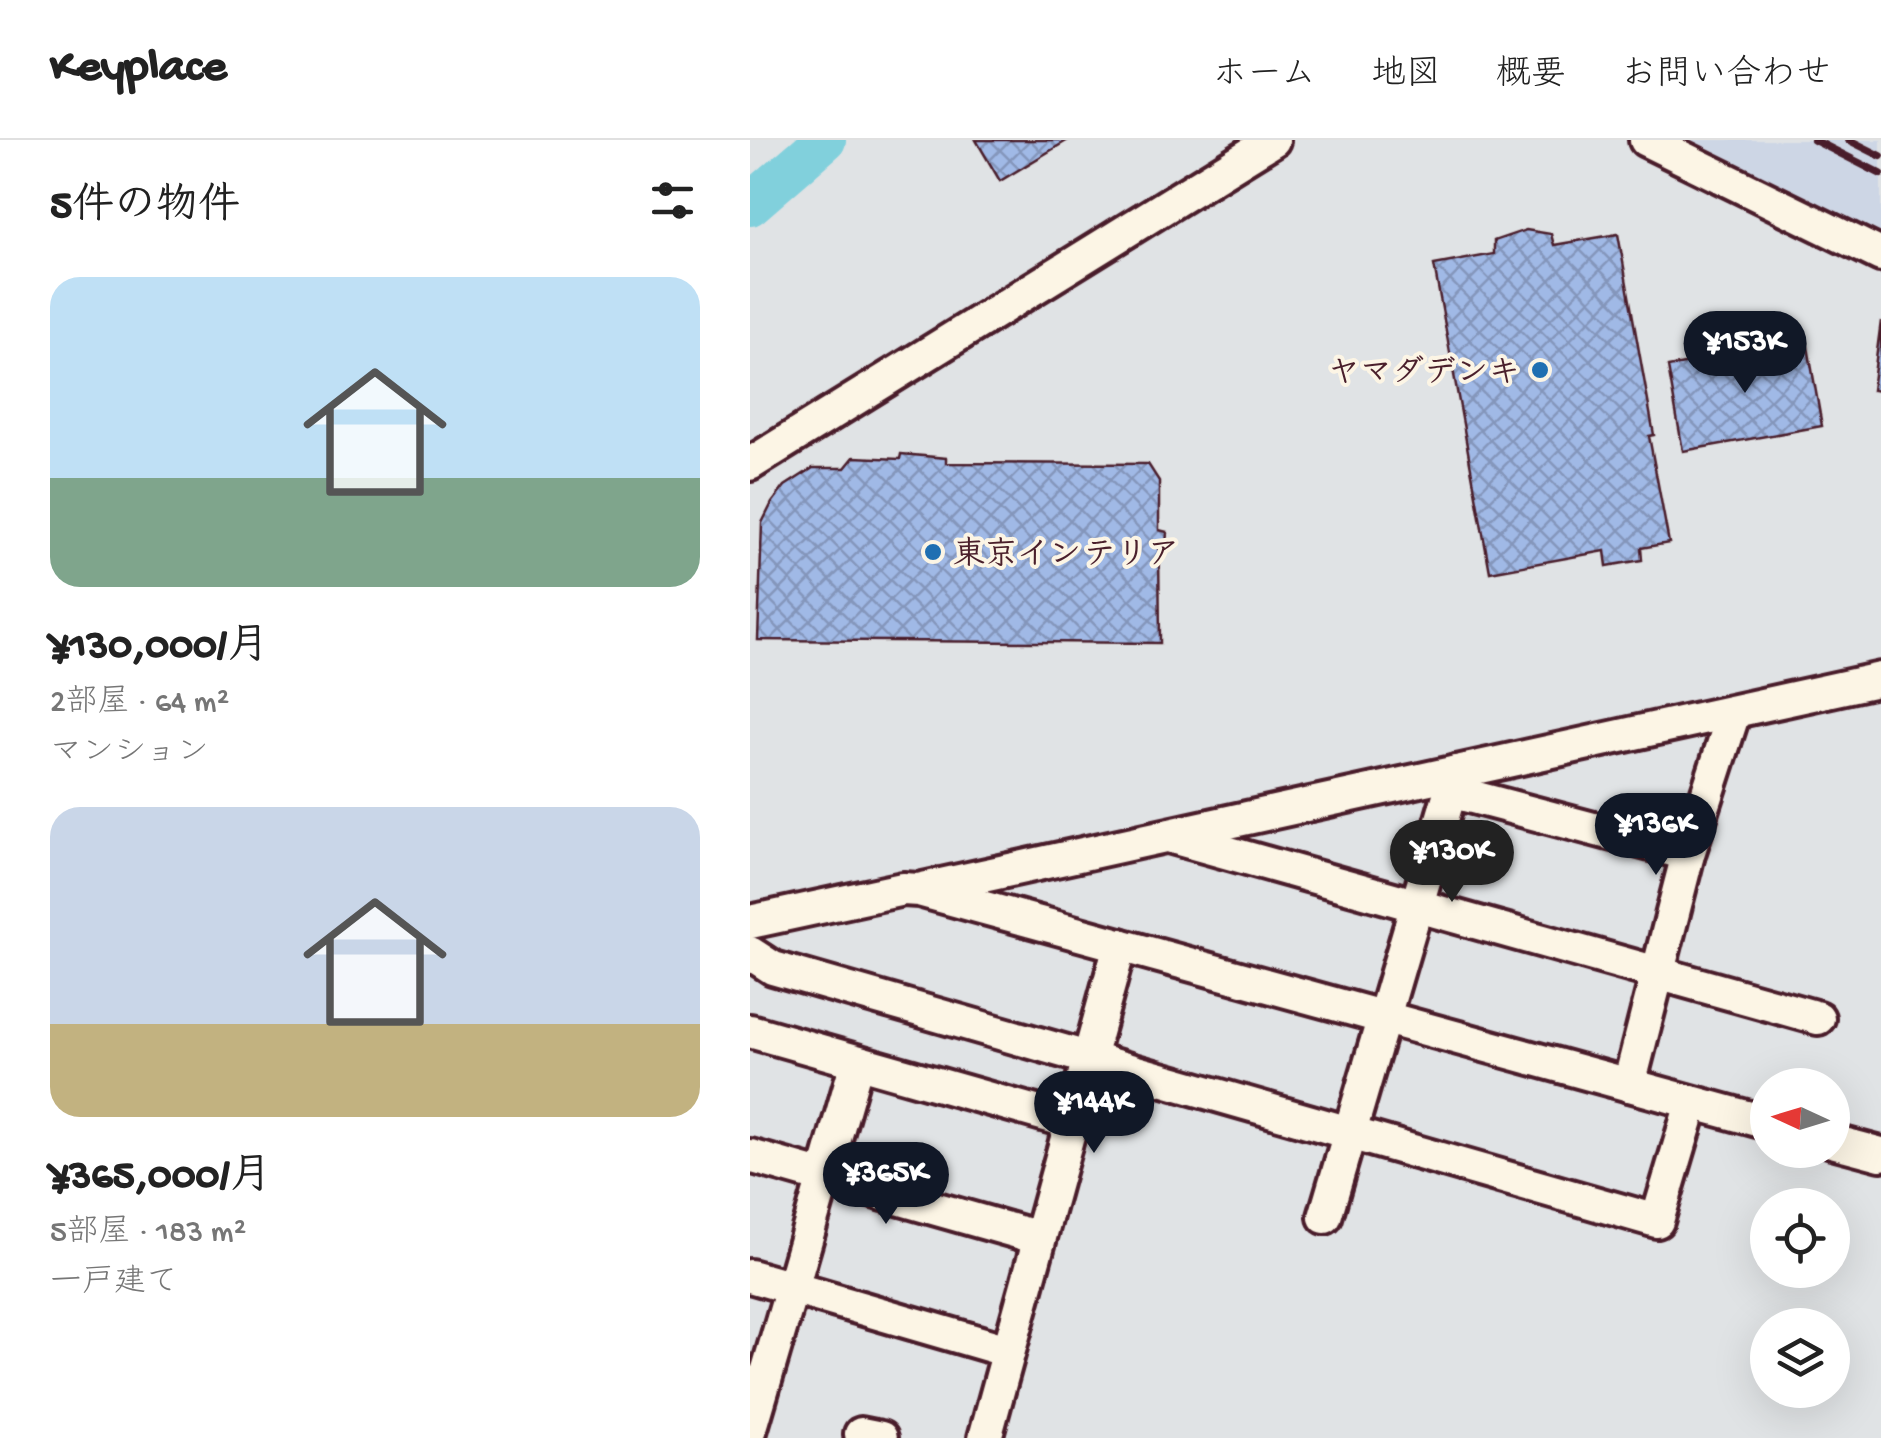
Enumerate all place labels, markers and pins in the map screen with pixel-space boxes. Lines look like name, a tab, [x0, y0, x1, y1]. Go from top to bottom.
pin: ¥153K	[1675, 311, 1815, 396]
place label: ヤマダデンキ	[1328, 355, 1520, 394]
marker: ヤマダデンキ	[1529, 359, 1551, 381]
place label: 東京インテリア	[953, 536, 1180, 576]
marker: 東京インテリア	[922, 541, 944, 563]
pin: ¥136K	[1586, 793, 1726, 878]
pin: ¥130K	[1382, 820, 1522, 905]
pin: ¥144K	[1024, 1071, 1164, 1156]
pin: ¥365K	[816, 1142, 956, 1227]

